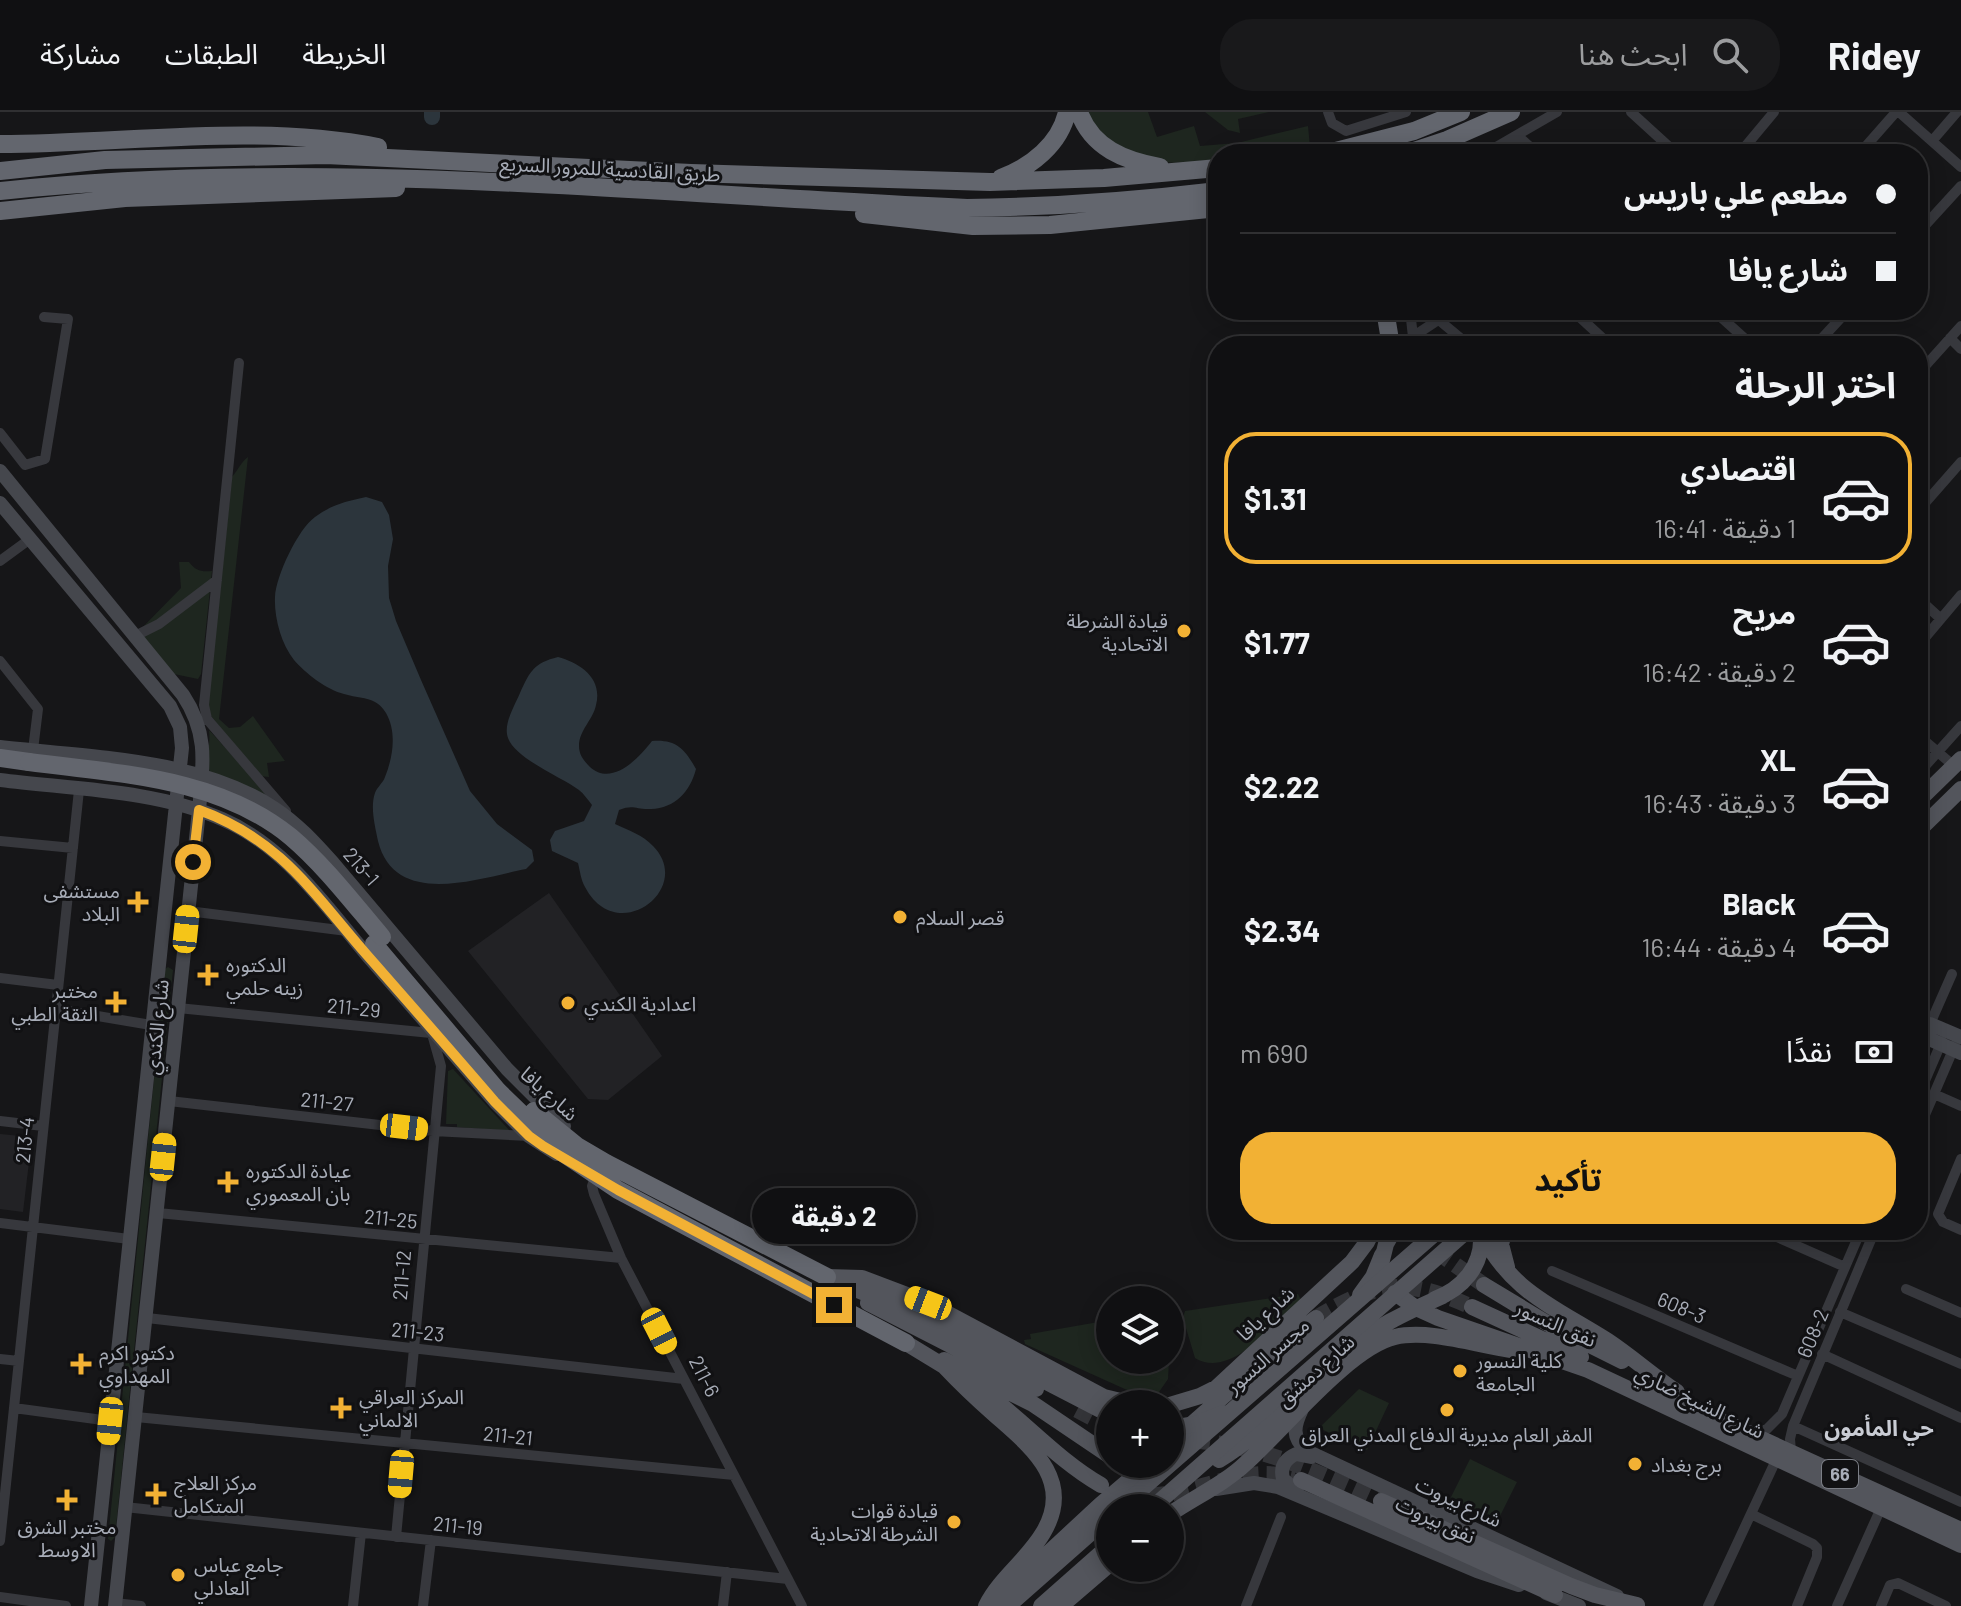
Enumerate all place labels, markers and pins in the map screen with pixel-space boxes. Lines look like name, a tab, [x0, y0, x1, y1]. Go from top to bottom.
place label: قيادة الشرطة الاتحادية	[1067, 608, 1168, 655]
marker: قيادة الشرطة الاتحادية	[1175, 622, 1193, 640]
place label: مستشفى البلاد	[43, 878, 120, 925]
marker: مستشفى البلاد	[127, 891, 149, 913]
place label: قصر السلام	[916, 905, 1005, 933]
marker: قصر السلام	[891, 908, 909, 926]
place label: الدكتوره زينه حلمي	[226, 952, 303, 1004]
marker: الدكتوره زينه حلمي	[197, 964, 219, 986]
place label: مختبر الثقة الطبي	[11, 978, 98, 1030]
marker: مختبر الثقة الطبي	[105, 991, 127, 1013]
place label: اعدادية الكندي	[584, 991, 696, 1020]
marker: اعدادية الكندي	[559, 994, 577, 1012]
place label: عيادة الدكتوره بان المعموري	[246, 1158, 351, 1210]
marker: عيادة الدكتوره بان المعموري	[217, 1171, 239, 1193]
place label: دكتور اكرم المهداوي	[99, 1340, 175, 1392]
place label: كلية النسور الجامعة	[1475, 1348, 1563, 1395]
marker: دكتور اكرم المهداوي	[70, 1353, 92, 1375]
marker: كلية النسور الجامعة	[1451, 1362, 1469, 1380]
place label: المركز العراقي الالماني	[359, 1384, 464, 1436]
marker: المركز العراقي الالماني	[330, 1397, 352, 1419]
marker: المقر العام مديرية الدفاع المدني العراق	[1438, 1401, 1456, 1419]
place label: المقر العام مديرية الدفاع المدني العراق	[1301, 1422, 1593, 1451]
place label: برج بغداد	[1651, 1452, 1722, 1480]
marker: برج بغداد	[1626, 1455, 1644, 1473]
place label: مركز العلاج المتكامل	[174, 1470, 257, 1518]
marker: مركز العلاج المتكامل	[145, 1483, 167, 1505]
marker: مختبر الشرق الاوسط	[56, 1489, 78, 1511]
place label: قيادة قوات الشرطة الاتحادية	[810, 1498, 938, 1546]
marker: قيادة قوات الشرطة الاتحادية	[945, 1513, 963, 1531]
place label: مختبر الشرق الاوسط	[17, 1514, 117, 1562]
place label: جامع عباس العادلي	[194, 1552, 284, 1604]
marker: جامع عباس العادلي	[169, 1566, 187, 1584]

